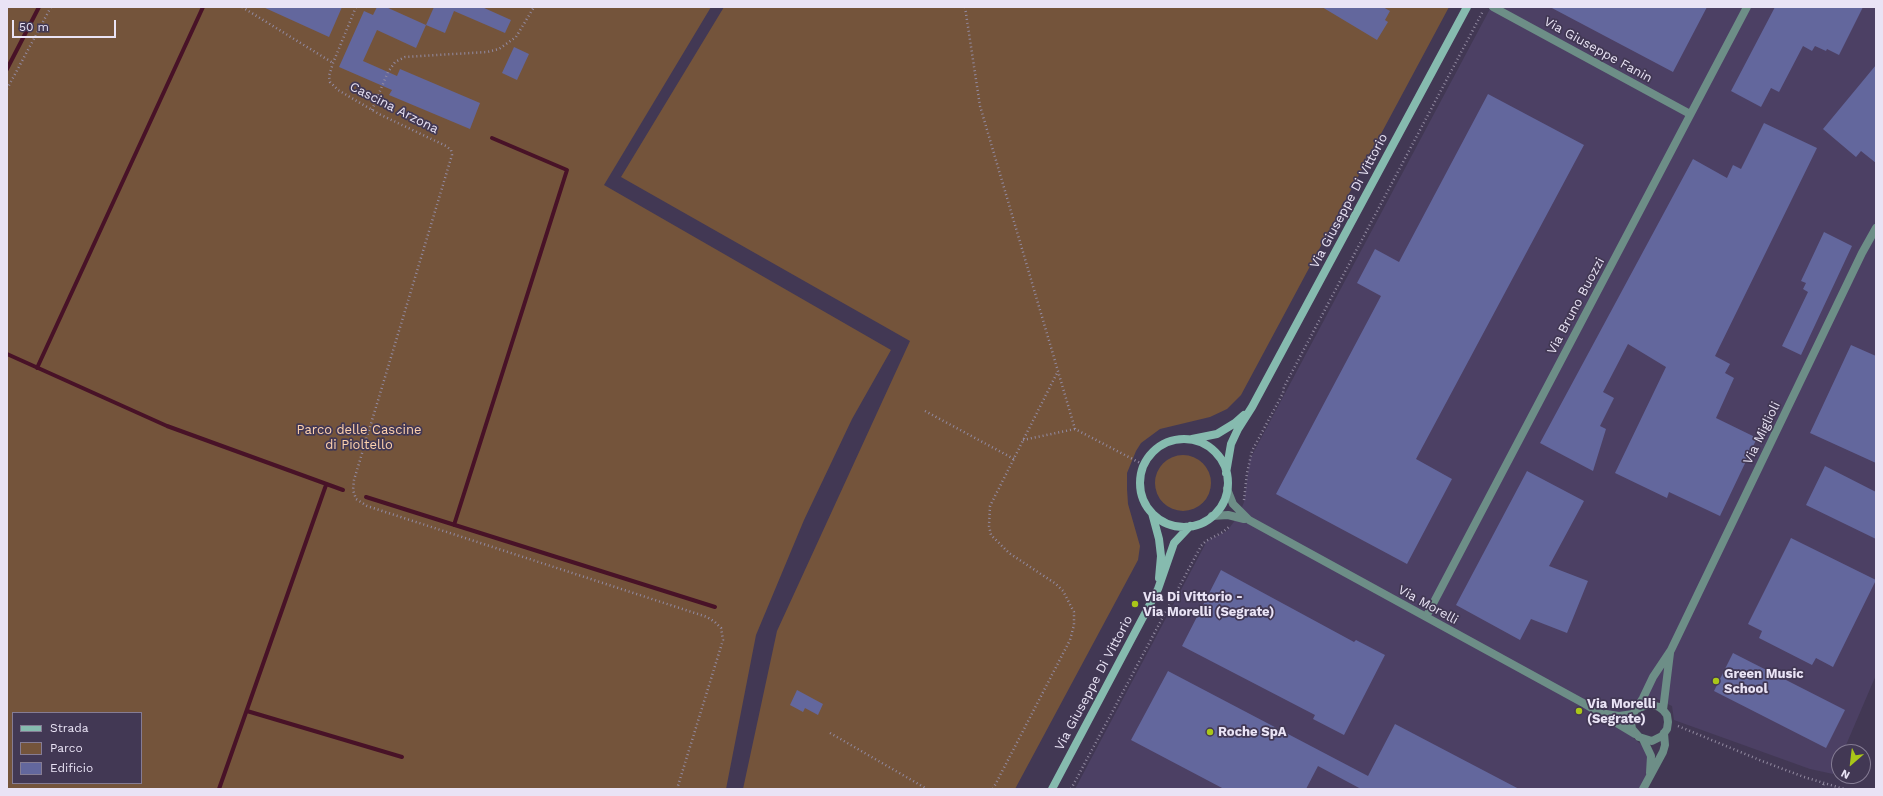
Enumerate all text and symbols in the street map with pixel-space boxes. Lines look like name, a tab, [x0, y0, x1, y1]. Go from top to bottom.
scale bar	[14, 12, 118, 38]
street label: Via Giuseppe Fanin	[1541, 14, 1655, 86]
text: 50 m	[19, 20, 49, 34]
street label: Cascina Arzona	[347, 79, 441, 137]
street label: Via Giuseppe Di Vittorio	[1307, 131, 1391, 271]
street label: Via Bruno Buozzi	[1544, 255, 1608, 357]
street label: Via Miglioli	[1740, 399, 1784, 467]
park label: Parco delle Cascine di Pioltello	[297, 422, 421, 453]
street label: Via Morelli	[1395, 582, 1461, 628]
place label: Via Di Vittorio - Via Morelli (Segrate)	[1143, 589, 1274, 620]
marker: Via Di Vittorio - Via Morelli (Segrate)	[1130, 599, 1140, 609]
street label: Via Giuseppe Di Vittorio	[1052, 613, 1136, 753]
place label: Green Music School	[1724, 666, 1804, 697]
marker: Green Music School	[1711, 676, 1721, 686]
place label: Via Morelli (Segrate)	[1587, 696, 1656, 727]
marker: Via Morelli (Segrate)	[1574, 706, 1584, 716]
legend	[12, 712, 142, 784]
text: Strada	[50, 721, 89, 735]
place label: Roche SpA	[1218, 724, 1286, 740]
marker: Roche SpA	[1205, 727, 1215, 737]
text: Parco	[50, 741, 83, 755]
north arrow	[1831, 744, 1871, 784]
text: Edificio	[50, 761, 93, 775]
text: N	[1839, 767, 1852, 782]

